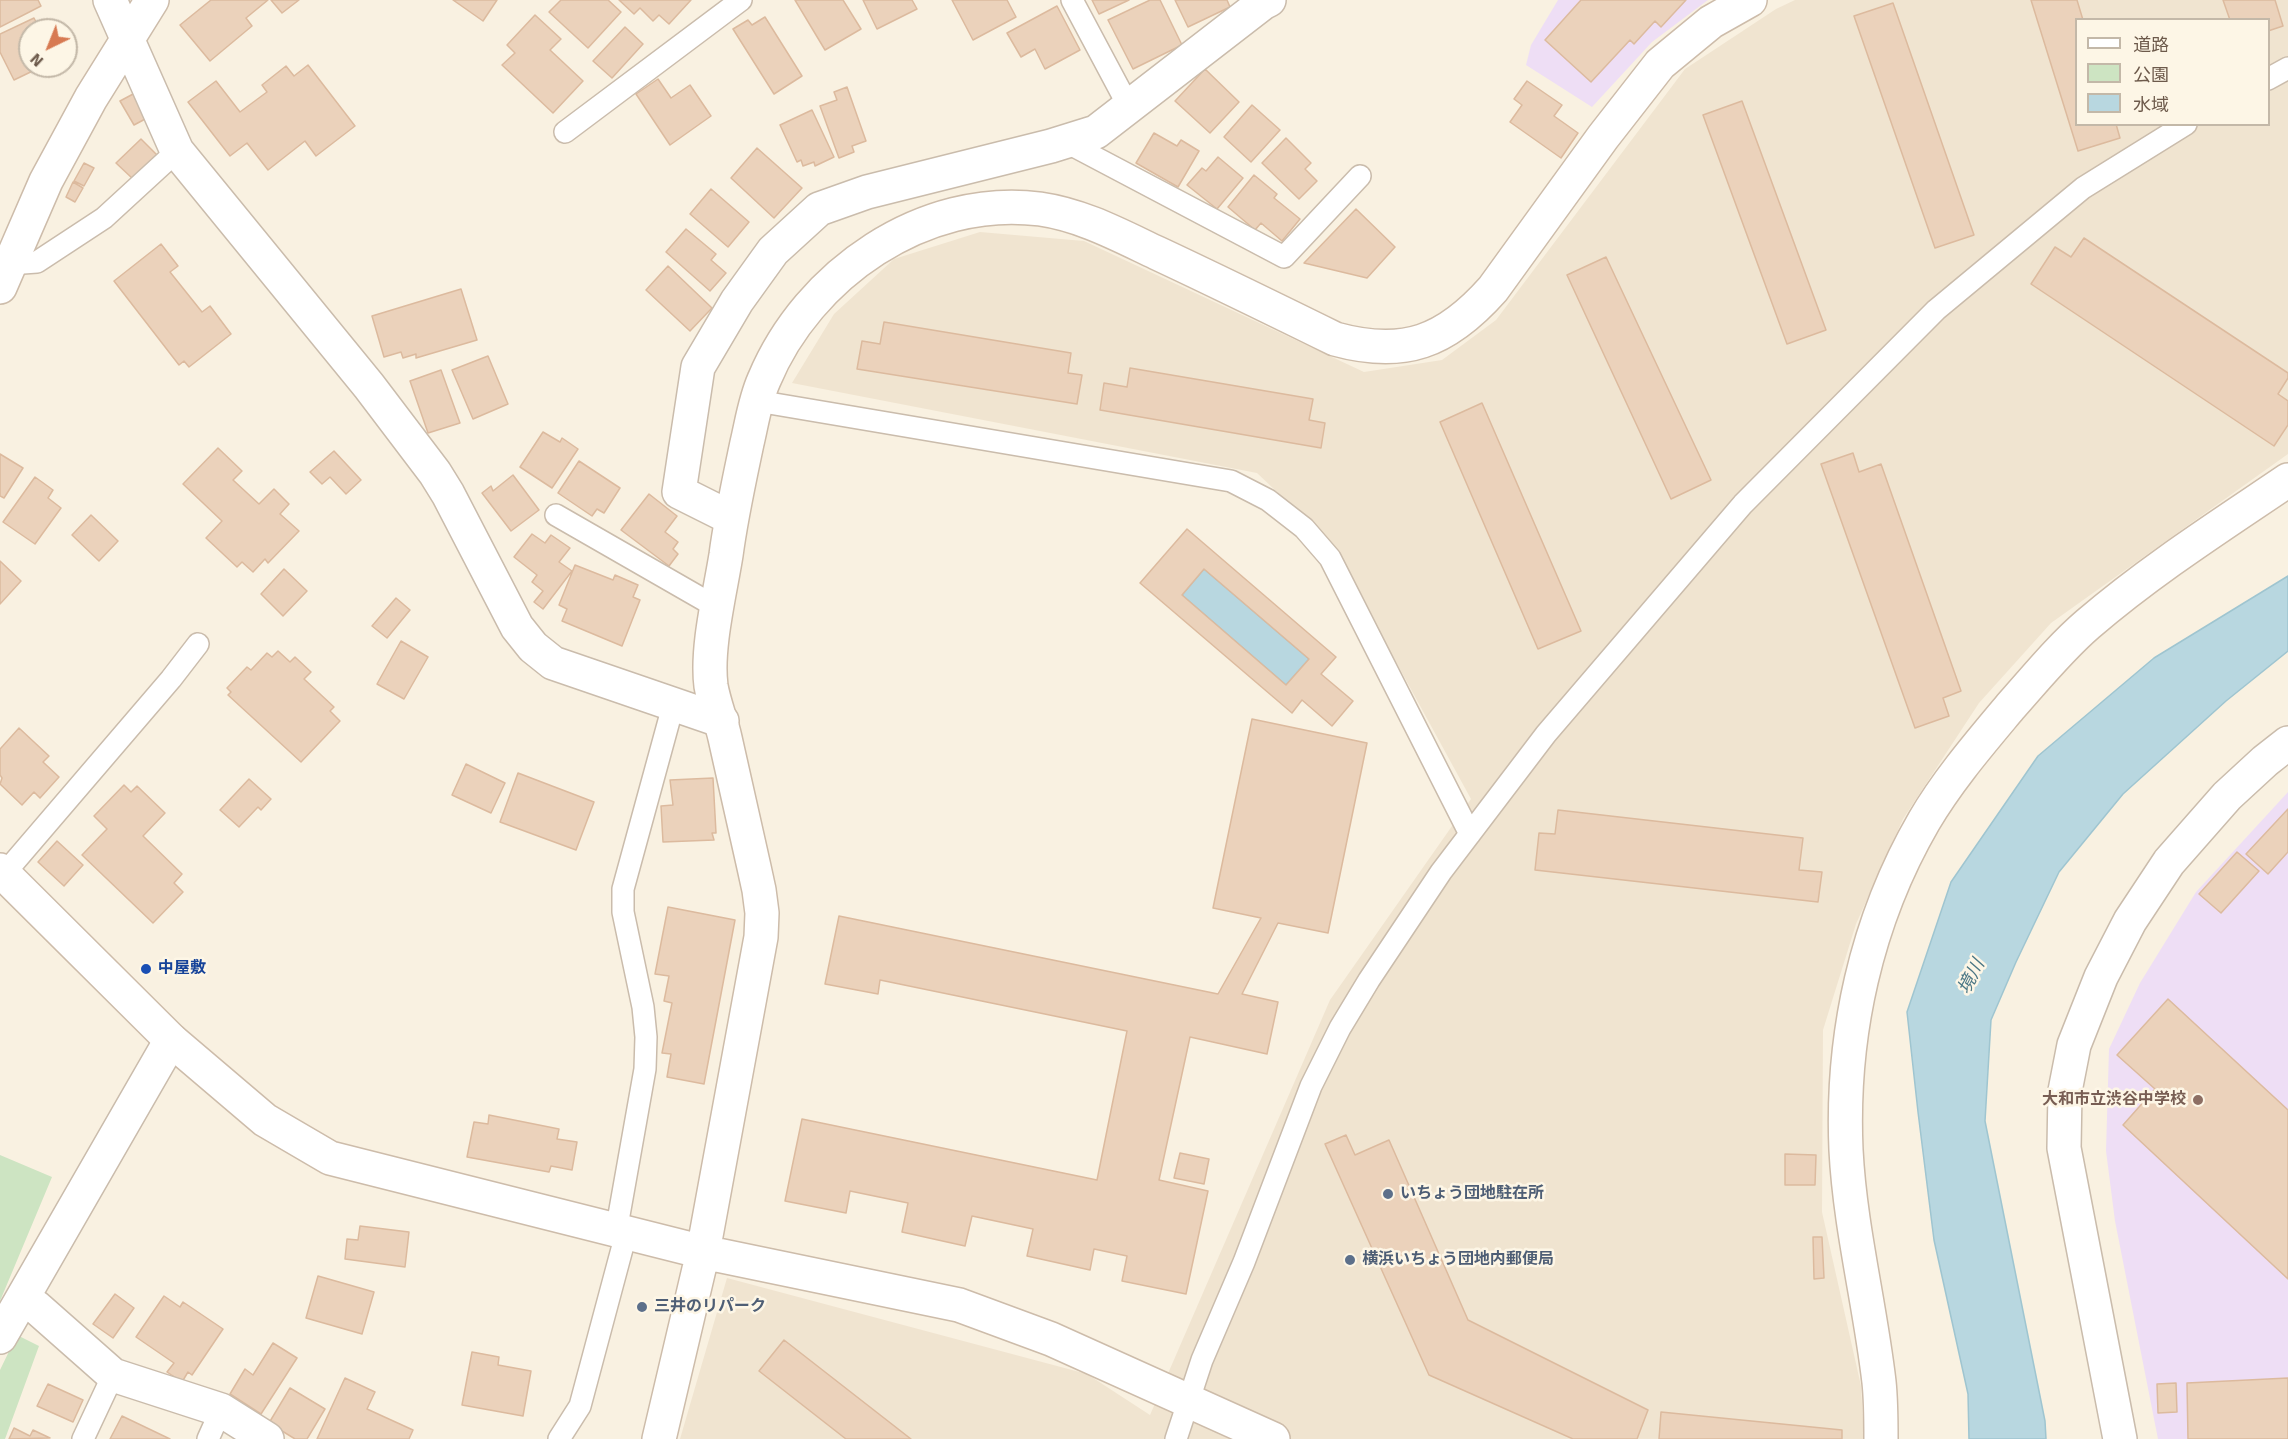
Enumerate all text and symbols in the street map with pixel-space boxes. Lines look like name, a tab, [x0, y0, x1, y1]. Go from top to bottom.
north arrow	[18, 18, 78, 78]
legend	[2075, 18, 2270, 126]
text: 道路	[2133, 34, 2169, 56]
text: N	[26, 49, 48, 71]
text: 公園	[2133, 64, 2169, 86]
text: 水域	[2133, 94, 2169, 116]
water label: 境川	[1954, 956, 1990, 998]
place label: 中屋敷	[158, 959, 206, 979]
marker: 中屋敷	[139, 962, 153, 976]
place label: 大和市立渋谷中学校	[2042, 1090, 2186, 1110]
marker: 大和市立渋谷中学校	[2191, 1093, 2205, 1107]
place label: いちょう団地駐在所	[1400, 1184, 1544, 1204]
marker: いちょう団地駐在所	[1381, 1187, 1395, 1201]
place label: 横浜いちょう団地内郵便局	[1362, 1250, 1554, 1270]
marker: 横浜いちょう団地内郵便局	[1343, 1253, 1357, 1267]
place label: 三井のリパーク	[654, 1297, 766, 1317]
marker: 三井のリパーク	[635, 1300, 649, 1314]

